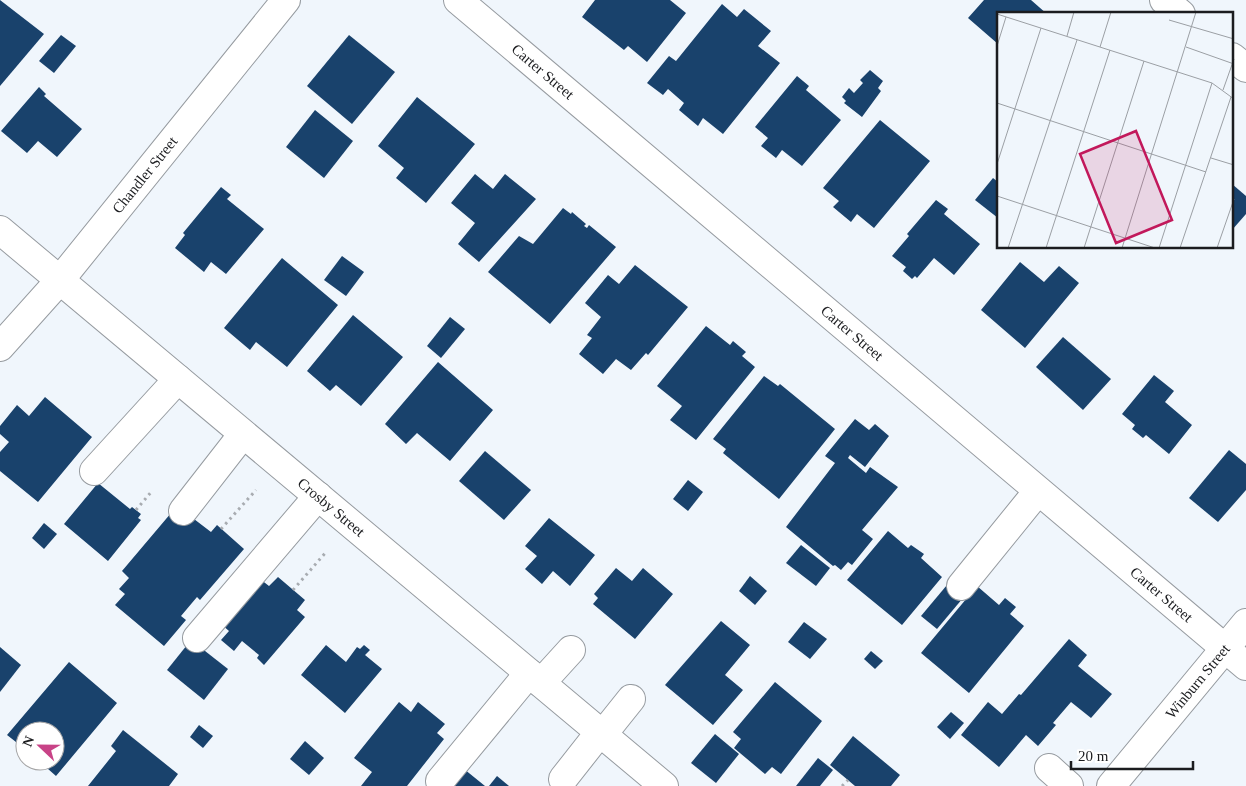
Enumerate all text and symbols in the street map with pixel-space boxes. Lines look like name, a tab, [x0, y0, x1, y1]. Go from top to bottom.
inset map	[997, 12, 1234, 249]
street label: Carter Street	[508, 41, 578, 103]
street label: Chandler Street	[109, 133, 181, 216]
street label: Carter Street	[818, 302, 887, 364]
street label: Crosby Street	[295, 475, 368, 540]
street label: Carter Street	[1127, 564, 1196, 626]
street label: Winburn Street	[1162, 640, 1234, 722]
north arrow	[15, 721, 65, 771]
text: N	[20, 734, 37, 749]
scale bar	[1071, 738, 1194, 770]
text: 20 m	[1078, 748, 1109, 764]

